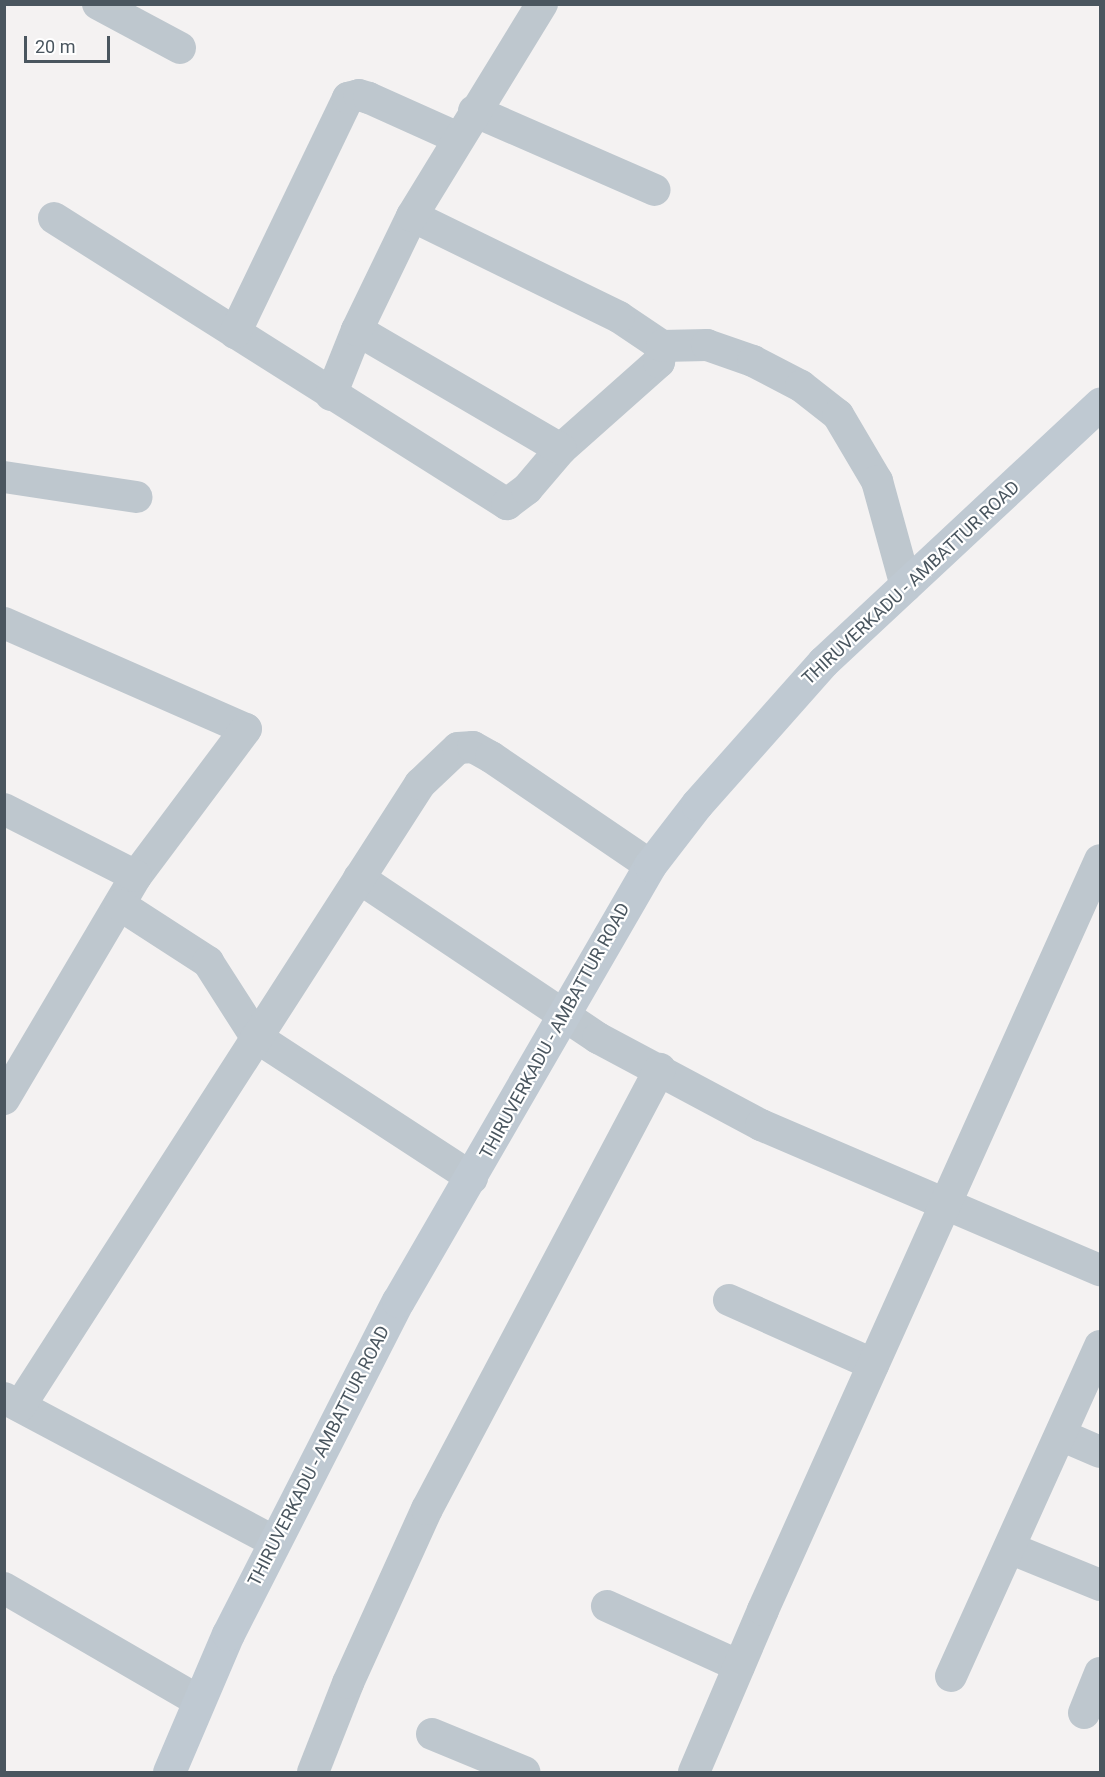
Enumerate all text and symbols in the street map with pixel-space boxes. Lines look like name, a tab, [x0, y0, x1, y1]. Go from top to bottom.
scale bar	[27, 24, 112, 62]
text: 20 m	[35, 36, 75, 57]
street label: THIRUVERKADU - AMBATTUR ROAD	[798, 476, 1024, 690]
street label: THIRUVERKADU - AMBATTUR ROAD	[475, 899, 635, 1163]
street label: THIRUVERKADU - AMBATTUR ROAD	[244, 1322, 394, 1590]

